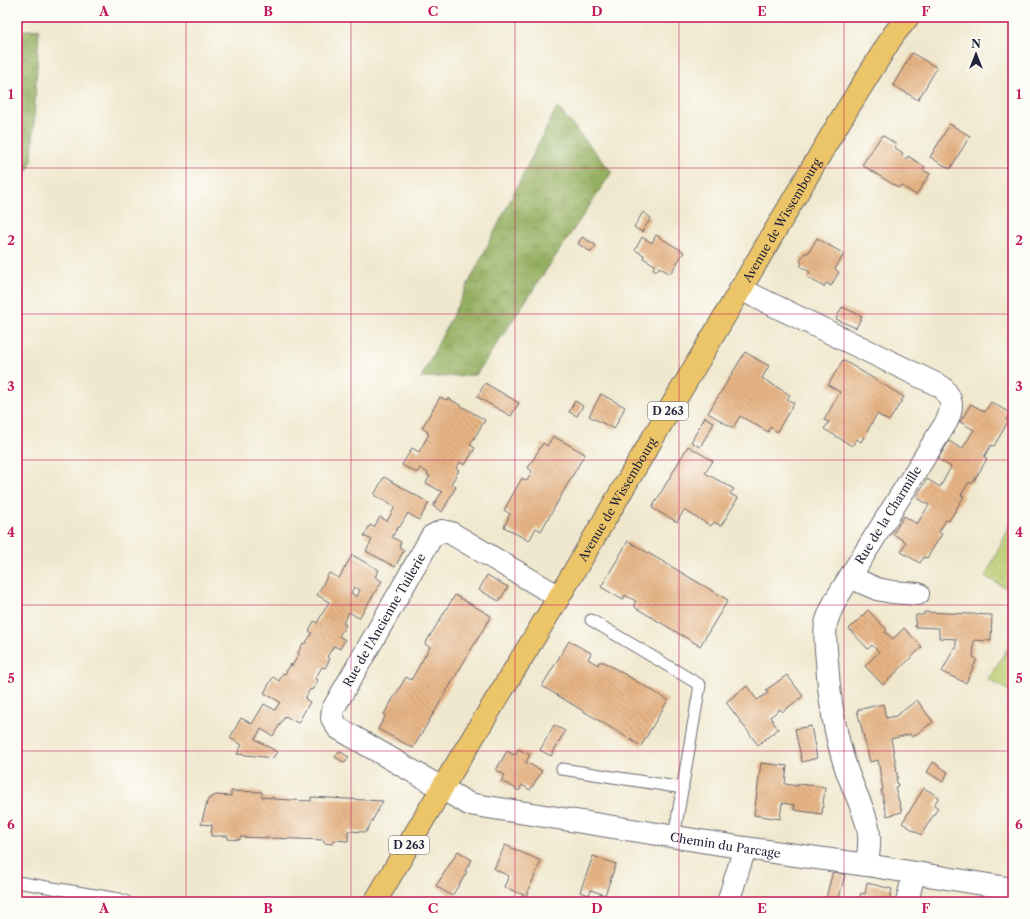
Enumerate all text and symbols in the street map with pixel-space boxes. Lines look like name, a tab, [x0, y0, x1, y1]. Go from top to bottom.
text: A	[98, 3, 110, 19]
text: B	[263, 3, 273, 19]
text: C	[428, 3, 438, 19]
text: D	[591, 3, 603, 19]
text: E	[757, 3, 767, 19]
text: F	[922, 3, 931, 19]
north arrow	[956, 34, 996, 74]
text: N	[971, 37, 981, 51]
text: 1	[8, 86, 14, 102]
text: 1	[1016, 86, 1022, 102]
street label: Avenue de Wissembourg	[739, 155, 824, 285]
text: 2	[7, 232, 15, 248]
text: 2	[1015, 232, 1023, 248]
text: 3	[7, 378, 15, 394]
text: 3	[1015, 378, 1023, 394]
road number: D 263	[648, 402, 688, 420]
street label: Avenue de Wissembourg	[574, 434, 659, 565]
street label: Rue de la Charmille	[852, 463, 924, 567]
text: 4	[7, 524, 15, 540]
text: 4	[1015, 524, 1023, 540]
street label: Rue de l'Ancienne Tuilerie	[340, 550, 429, 689]
text: 5	[7, 670, 15, 686]
text: 5	[1015, 670, 1023, 686]
text: 6	[7, 816, 15, 832]
text: 6	[1015, 816, 1023, 832]
street label: Chemin du Parcage	[669, 829, 782, 860]
road number: D 263	[389, 836, 429, 854]
text: A	[98, 900, 110, 916]
text: B	[263, 900, 273, 916]
text: C	[428, 900, 438, 916]
text: D	[591, 900, 603, 916]
text: E	[757, 900, 767, 916]
text: F	[922, 900, 931, 916]

